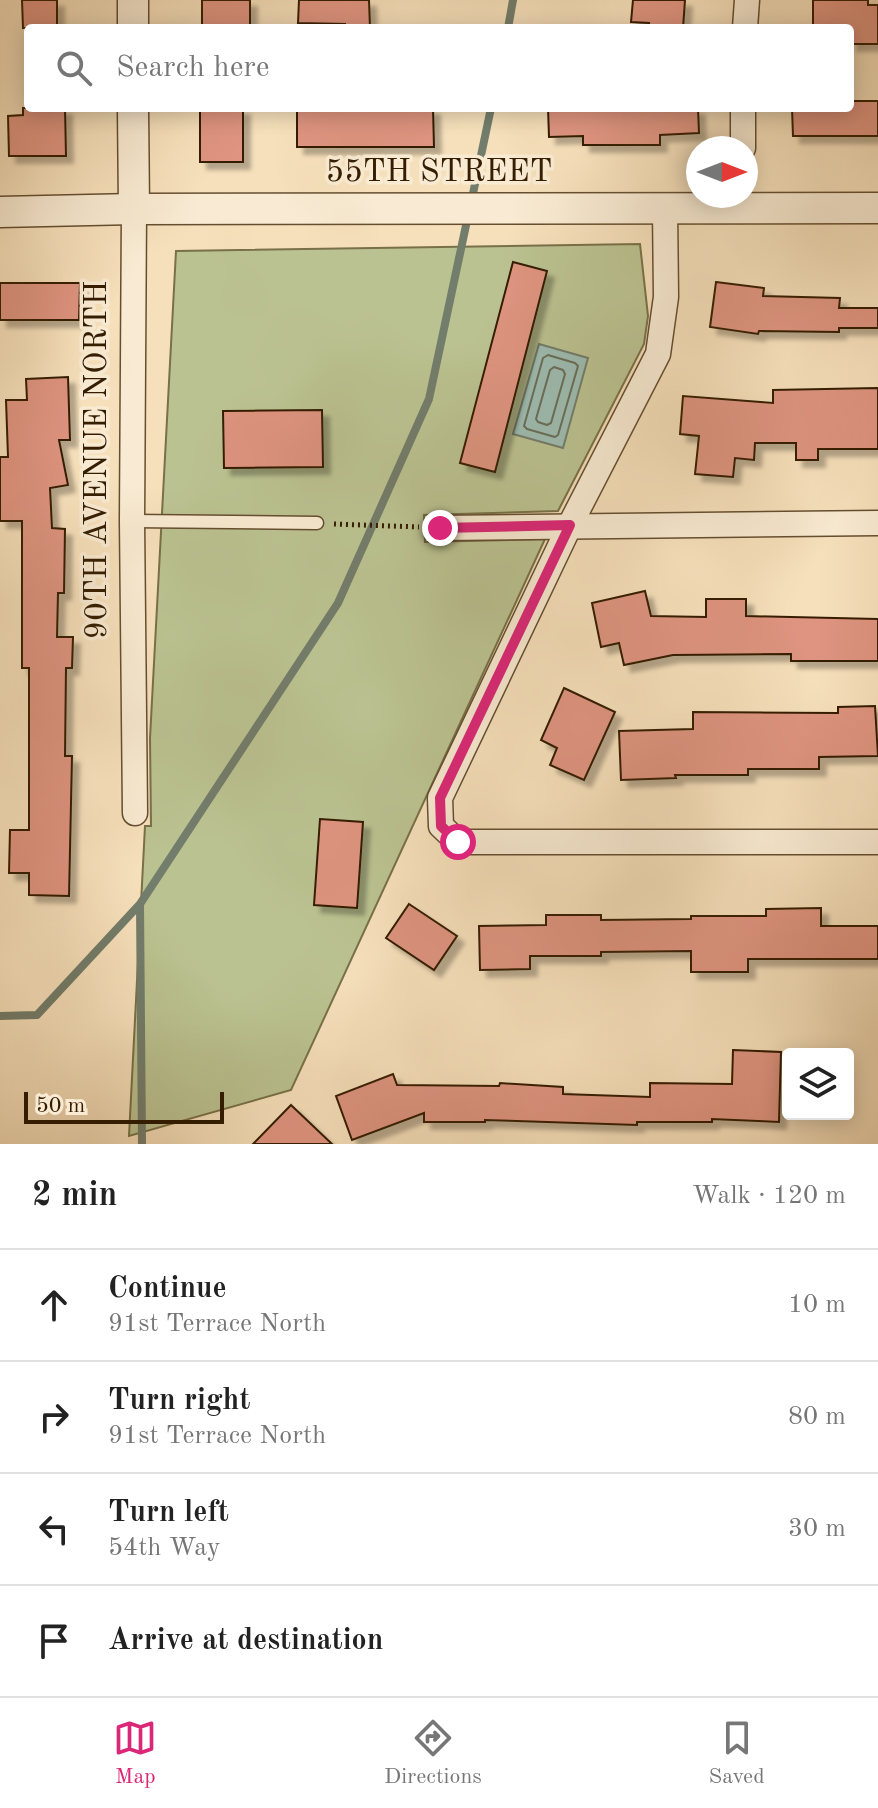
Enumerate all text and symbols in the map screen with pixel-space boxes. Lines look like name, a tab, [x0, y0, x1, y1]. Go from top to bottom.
search box	[24, 24, 854, 112]
icon: search	[52, 46, 96, 90]
text: Search here	[116, 53, 270, 83]
north arrow	[686, 136, 758, 208]
street label: 55TH STREET	[326, 157, 552, 189]
street label: 90TH AVENUE NORTH	[82, 281, 114, 639]
route end	[422, 510, 458, 546]
route start	[440, 824, 476, 860]
map controls	[782, 1048, 854, 1120]
button: layers	[782, 1048, 854, 1120]
scale bar	[24, 1088, 224, 1124]
text: 50 m	[36, 1095, 85, 1117]
text: 2 min	[32, 1179, 117, 1213]
text: Walk · 120 m	[692, 1183, 846, 1209]
text: Continue	[108, 1274, 227, 1304]
icon: ahead	[32, 1283, 76, 1327]
text: 10 m	[788, 1292, 846, 1318]
text: 91st Terrace North	[108, 1311, 326, 1337]
text: Turn right	[108, 1386, 250, 1416]
icon: right	[32, 1395, 76, 1439]
text: 80 m	[788, 1404, 846, 1430]
text: 91st Terrace North	[108, 1423, 326, 1449]
text: Turn left	[108, 1498, 229, 1528]
icon: left	[32, 1507, 76, 1551]
text: 30 m	[788, 1516, 846, 1542]
text: 54th Way	[108, 1535, 221, 1561]
icon: arrive	[32, 1619, 76, 1663]
text: Arrive at destination	[108, 1626, 383, 1656]
tab: Map	[113, 1716, 157, 1791]
tab: Directions	[384, 1716, 482, 1791]
tab: Saved	[709, 1716, 765, 1791]

